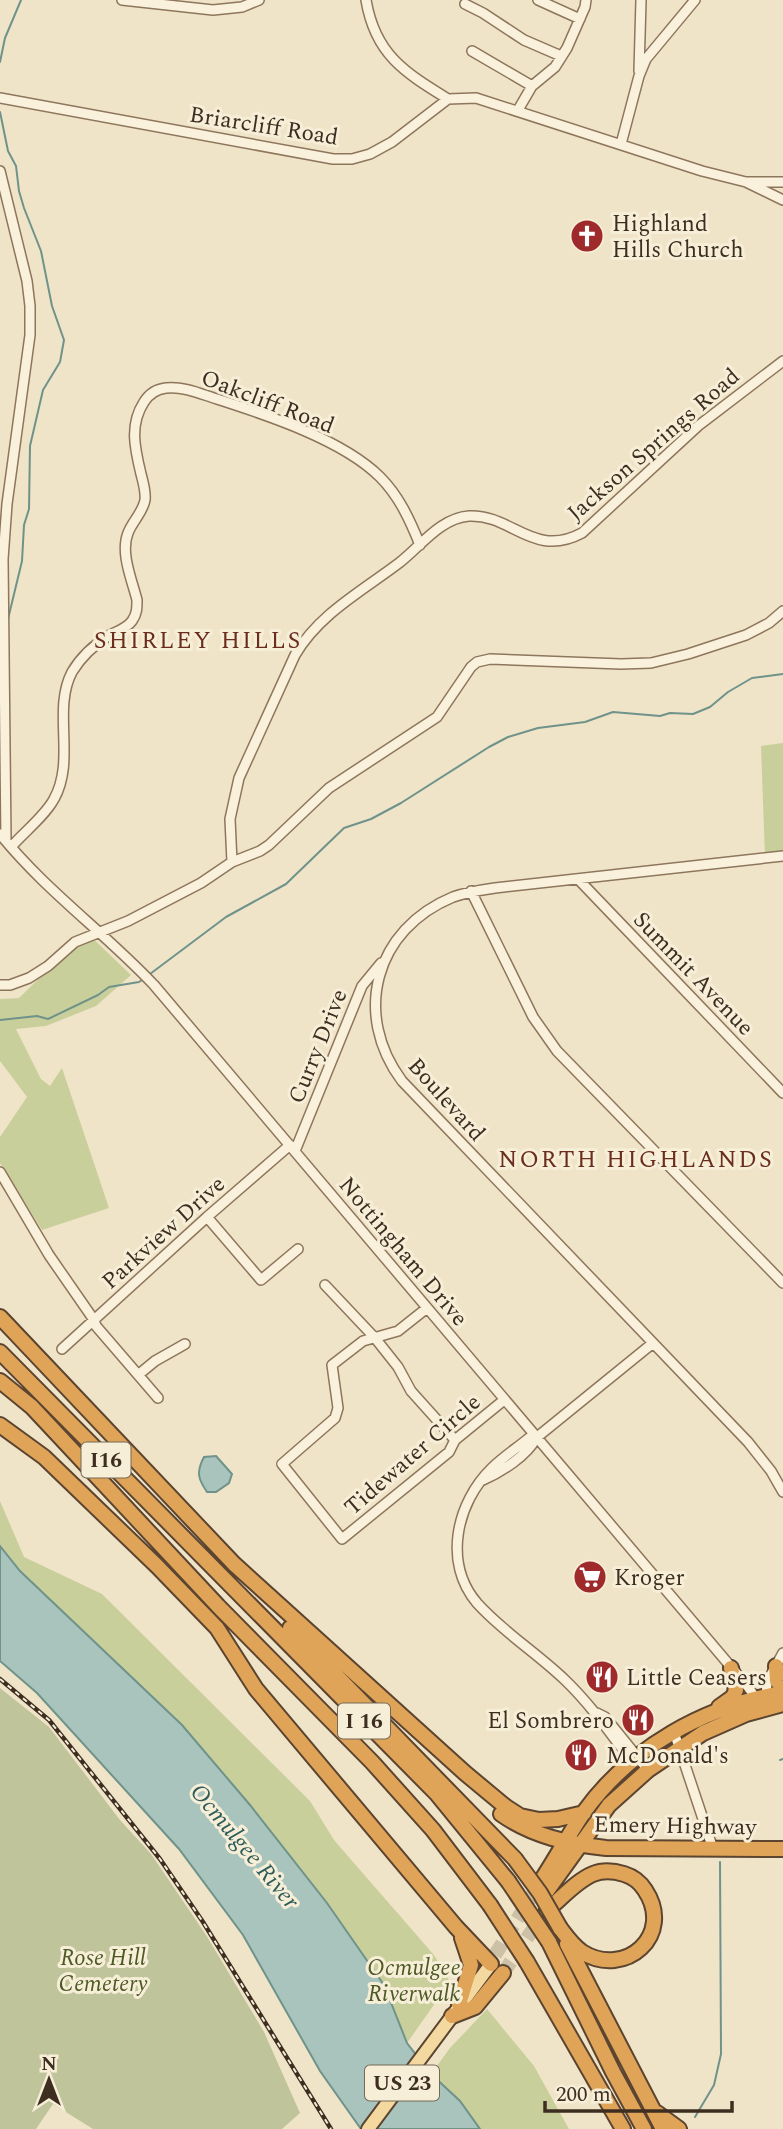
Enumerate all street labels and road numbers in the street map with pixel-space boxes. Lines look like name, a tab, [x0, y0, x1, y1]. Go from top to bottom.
street label: Briarcliff Road	[187, 97, 341, 156]
street label: Jackson Springs Road	[560, 360, 748, 530]
street label: Oakcliff Road	[196, 361, 339, 444]
street label: Summit Avenue	[624, 904, 762, 1044]
street label: Curry Drive	[280, 984, 357, 1109]
street label: Boulevard	[398, 1050, 493, 1150]
street label: Parkview Drive	[94, 1168, 234, 1298]
street label: Nottingham Drive	[330, 1169, 476, 1335]
street label: Tidewater Circle	[337, 1386, 489, 1525]
road number: I16	[82, 1442, 130, 1478]
road number: I 16	[338, 1704, 390, 1738]
street label: Emery Highway	[593, 1808, 758, 1845]
road number: US 23	[365, 2066, 439, 2100]

